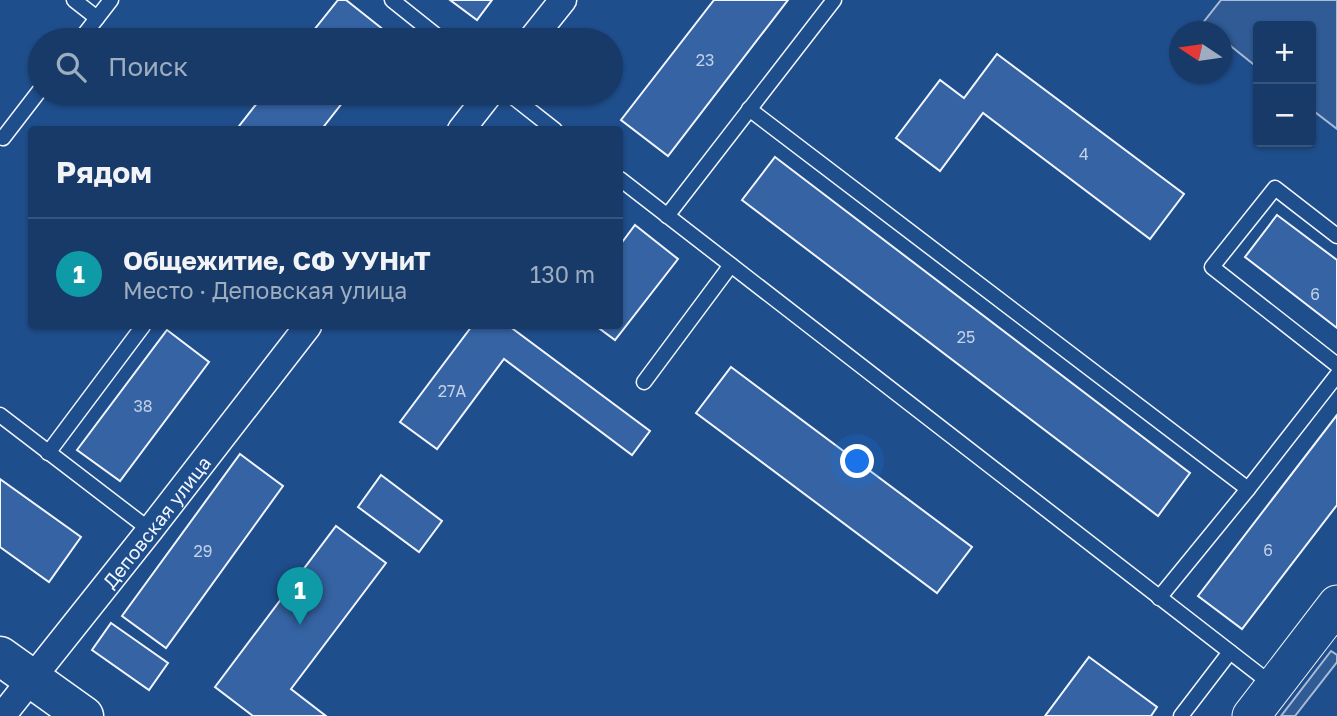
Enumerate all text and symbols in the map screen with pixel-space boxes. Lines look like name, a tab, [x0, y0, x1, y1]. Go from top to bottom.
north arrow	[1169, 21, 1232, 84]
map controls	[1253, 21, 1316, 147]
button: +	[1253, 21, 1316, 84]
search box	[28, 28, 623, 105]
icon: search	[52, 48, 90, 86]
house number: 23	[696, 50, 714, 70]
text: Поиск	[108, 51, 188, 82]
button: −	[1253, 84, 1316, 147]
house number: 4	[1079, 144, 1089, 164]
text: Рядом	[56, 154, 152, 190]
text: Общежитие, СФ УУНиТ	[123, 245, 431, 276]
text: 1	[73, 260, 85, 288]
text: 130 m	[530, 260, 595, 288]
text: Место · Деповская улица	[123, 276, 407, 304]
house number: 6	[1310, 284, 1320, 304]
house number: 25	[957, 327, 975, 347]
house number: 27А	[438, 381, 467, 401]
house number: 38	[133, 396, 153, 416]
your location	[840, 444, 874, 478]
street label: Деповская улица	[97, 451, 215, 592]
house number: 6	[1263, 540, 1273, 560]
house number: 29	[194, 541, 212, 561]
pin: 1	[277, 567, 323, 625]

